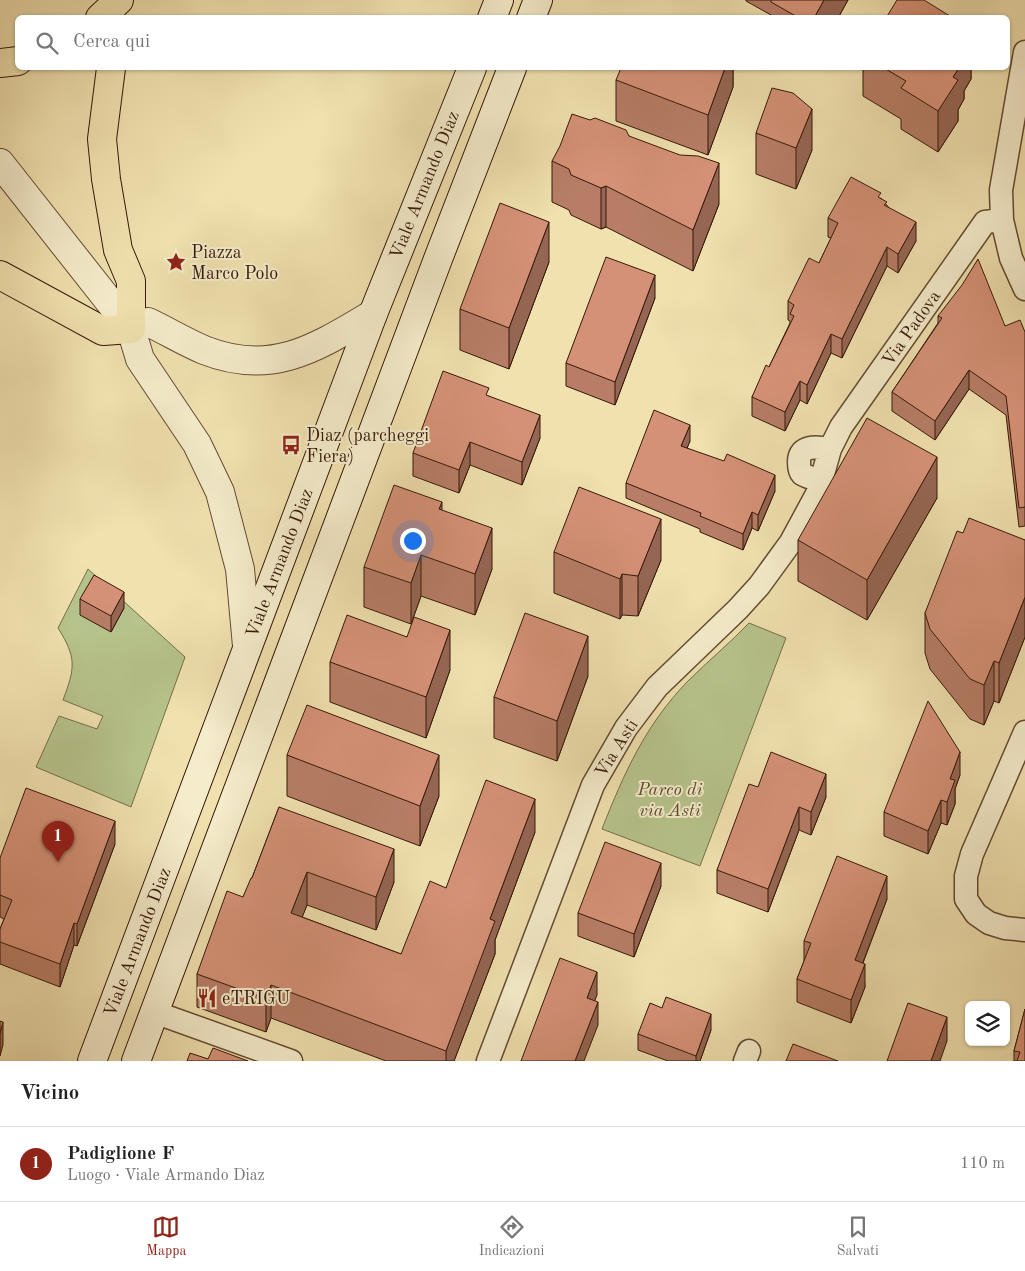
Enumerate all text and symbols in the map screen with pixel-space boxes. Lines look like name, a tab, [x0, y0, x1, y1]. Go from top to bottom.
search box	[15, 15, 1010, 70]
icon: search	[33, 29, 61, 57]
text: Cerca qui	[73, 33, 150, 52]
street label: Viale Armando Diaz	[387, 109, 463, 262]
place label: Piazza Marco Polo	[191, 244, 278, 283]
place icon: Piazza Marco Polo	[165, 251, 187, 273]
street label: Via Padova	[879, 287, 944, 370]
place label: Diaz (parcheggi Fiera)	[306, 426, 429, 466]
bus stop icon: Diaz (parcheggi Fiera)	[280, 434, 302, 456]
street label: Viale Armando Diaz	[243, 486, 317, 640]
your location	[400, 528, 426, 554]
street label: Via Asti	[592, 716, 642, 781]
park label: Parco di via Asti	[637, 781, 702, 820]
pin: 1	[42, 821, 74, 862]
street label: Viale Armando Diaz	[101, 865, 175, 1019]
restaurant icon: eTRIGU	[196, 987, 218, 1009]
place label: eTRIGU	[222, 990, 290, 1008]
map controls	[965, 1001, 1010, 1046]
button: layers	[965, 1001, 1010, 1046]
text: Vicino	[20, 1083, 79, 1104]
text: Padiglione F	[67, 1145, 174, 1164]
text: 1	[31, 1156, 41, 1172]
text: 110 m	[960, 1156, 1005, 1172]
text: Luogo · Viale Armando Diaz	[67, 1168, 265, 1184]
tab: Mappa	[146, 1213, 186, 1260]
tab: Indicazioni	[479, 1213, 544, 1260]
tab: Salvati	[837, 1213, 879, 1260]

